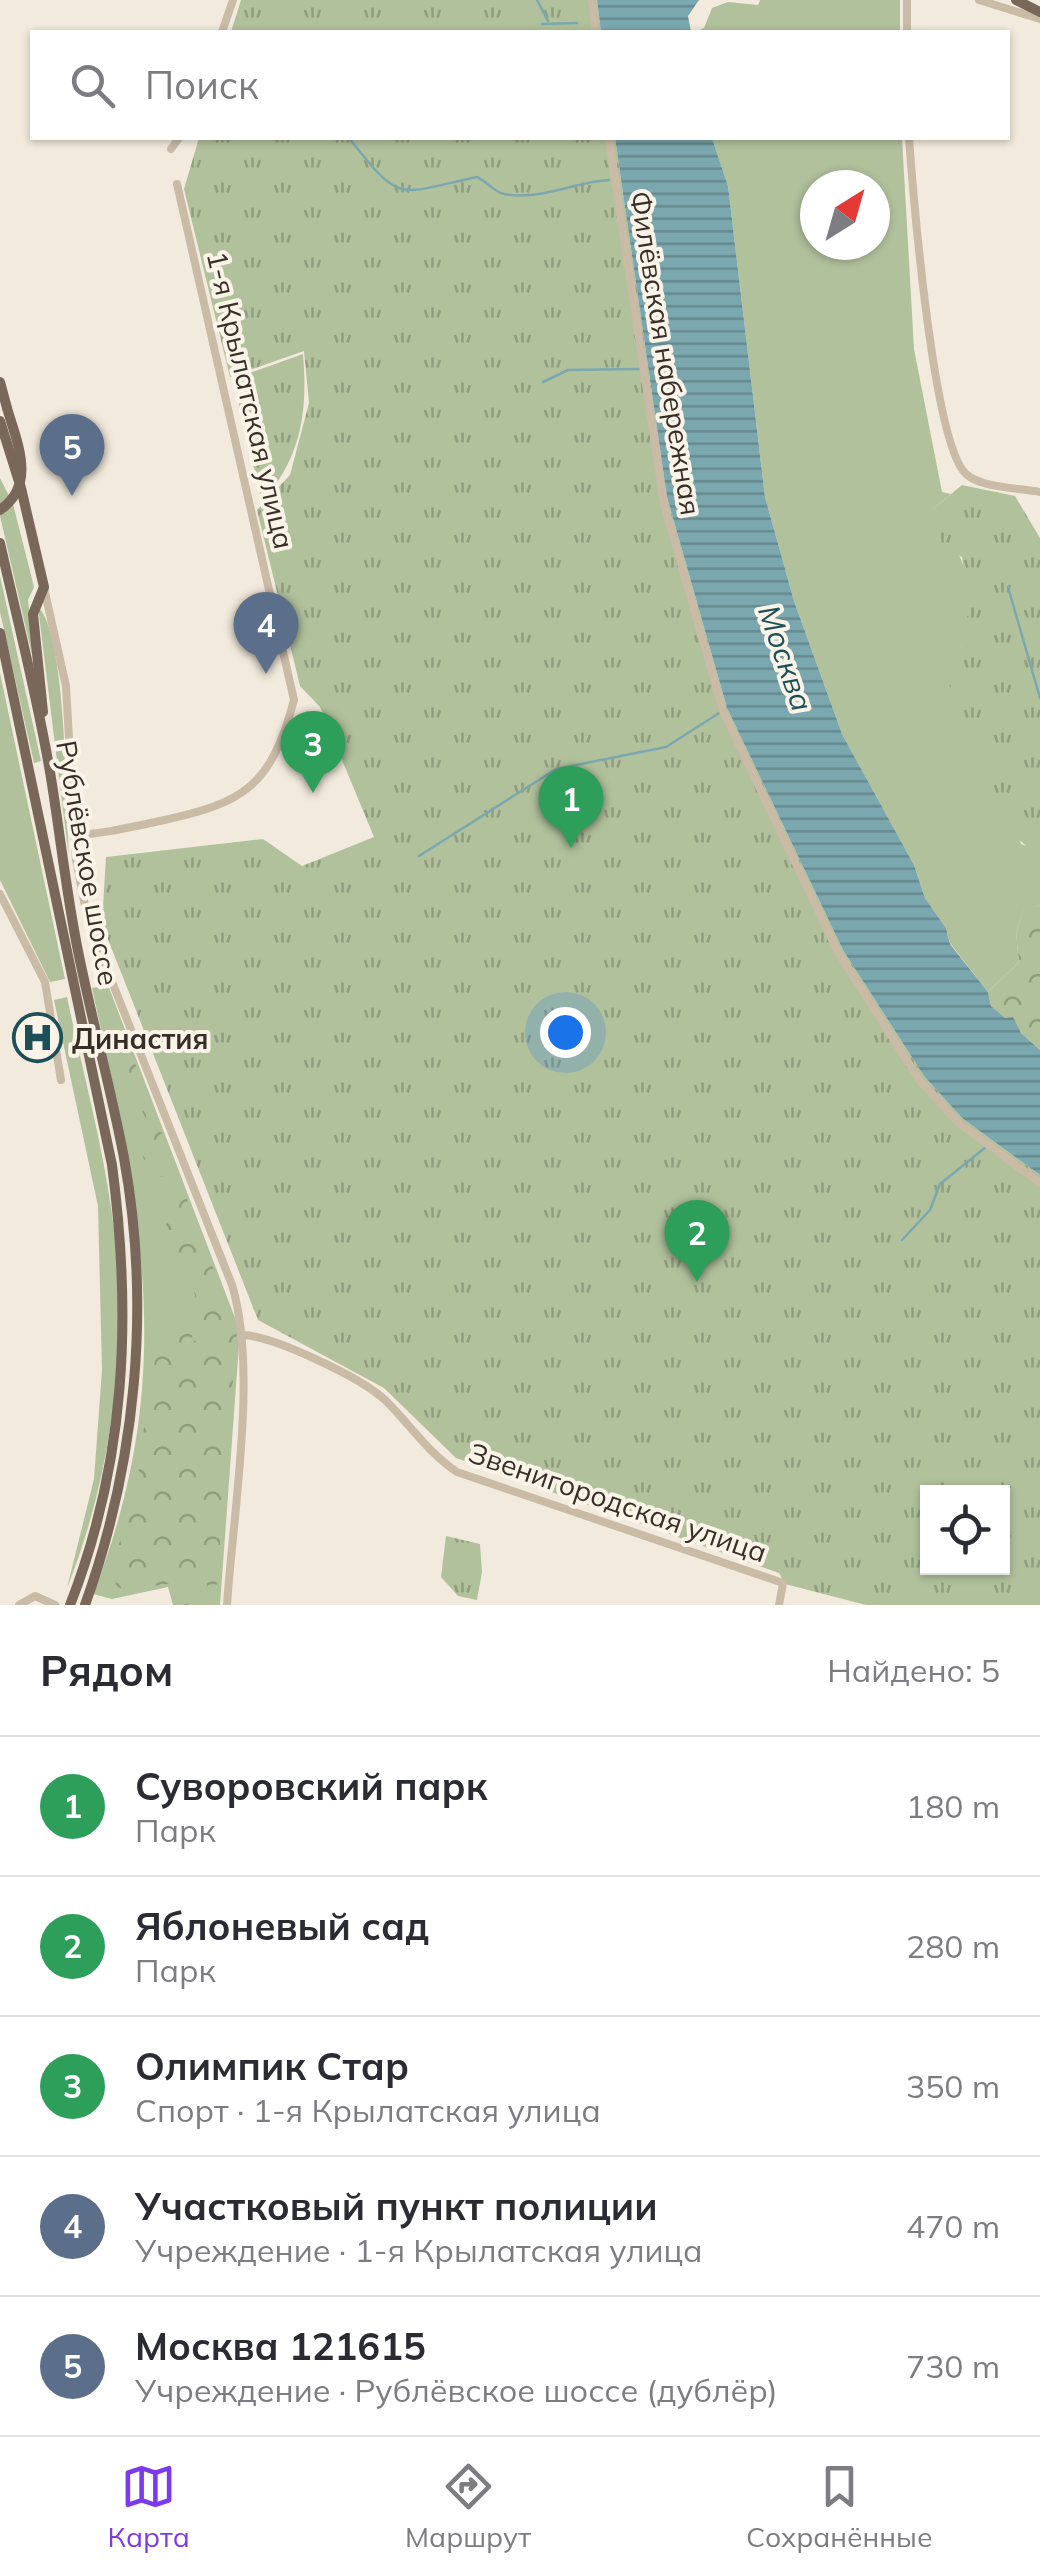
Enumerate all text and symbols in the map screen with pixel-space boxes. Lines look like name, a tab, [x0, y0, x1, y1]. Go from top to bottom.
search box	[30, 30, 1010, 140]
icon: search	[65, 58, 120, 113]
text: Поиск	[145, 61, 258, 109]
north arrow	[800, 170, 890, 260]
street label: Филёвская набережная	[623, 189, 709, 517]
street label: 1-я Крылатская улица	[200, 248, 302, 552]
pin: 5	[40, 414, 104, 496]
pin: 4	[234, 592, 298, 674]
water label: Москва	[750, 600, 822, 716]
pin: 3	[280, 710, 346, 793]
street label: Рублёвское шоссе	[49, 738, 127, 988]
pin: 1	[538, 766, 604, 848]
your location	[540, 1007, 591, 1058]
hospital icon: Династия	[11, 1012, 63, 1064]
place label: Династия	[72, 1021, 209, 1056]
pin: 2	[664, 1200, 730, 1282]
street label: Звенигородская улица	[465, 1435, 771, 1569]
map controls	[920, 1485, 1010, 1575]
button: locate	[920, 1485, 1010, 1575]
text: Рядом	[40, 1644, 173, 1697]
text: Найдено: 5	[827, 1650, 1000, 1690]
text: Суворовский парк	[135, 1762, 487, 1810]
text: 1	[63, 1786, 82, 1826]
text: 180 m	[906, 1786, 1000, 1826]
text: Парк	[135, 1810, 216, 1850]
text: Яблоневый сад	[135, 1902, 429, 1950]
text: 2	[63, 1926, 82, 1966]
text: 280 m	[906, 1926, 1000, 1966]
text: Парк	[135, 1950, 216, 1990]
text: Олимпик Стар	[135, 2042, 409, 2090]
text: 3	[63, 2066, 82, 2106]
text: 350 m	[906, 2066, 1000, 2106]
text: Спорт · 1-я Крылатская улица	[135, 2090, 601, 2130]
text: Участковый пункт полиции	[135, 2182, 658, 2230]
text: 4	[63, 2206, 82, 2246]
text: 470 m	[906, 2206, 1000, 2246]
text: Учреждение · 1-я Крылатская улица	[135, 2230, 703, 2270]
text: Москва 121615	[135, 2322, 426, 2370]
text: 5	[63, 2346, 82, 2386]
text: 730 m	[906, 2346, 1000, 2386]
text: Учреждение · Рублёвское шоссе (дублёр)	[135, 2370, 778, 2410]
tab: Карта	[108, 2459, 190, 2554]
tab: Маршрут	[405, 2459, 531, 2554]
tab: Сохранённые	[746, 2459, 932, 2554]

